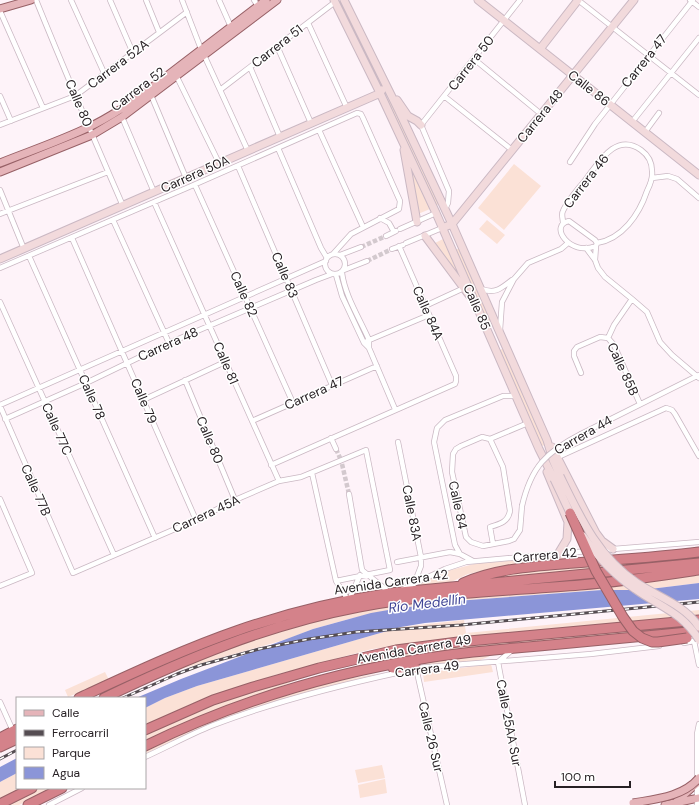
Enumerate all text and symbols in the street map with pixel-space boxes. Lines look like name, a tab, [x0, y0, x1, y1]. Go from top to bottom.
street label: Carrera 51	[248, 21, 306, 71]
street label: Carrera 47	[617, 31, 671, 91]
street label: Carrera 50	[444, 32, 498, 94]
street label: Carrera 52A	[84, 36, 152, 92]
street label: Carrera 52	[108, 64, 168, 114]
street label: Calle 86	[564, 66, 614, 110]
street label: Calle 80	[61, 77, 97, 129]
street label: Carrera 48	[513, 86, 567, 146]
street label: Carrera 46	[559, 150, 613, 212]
street label: Carrera 50A	[158, 151, 232, 197]
street label: Calle 83	[268, 249, 302, 301]
street label: Calle 82	[226, 269, 262, 319]
street label: Calle 85	[459, 281, 495, 333]
street label: Calle 84A	[409, 283, 448, 343]
street label: Carrera 48	[135, 323, 201, 365]
street label: Calle 81	[209, 339, 243, 387]
street label: Calle 85B	[603, 340, 643, 398]
street label: Calle 78	[75, 372, 109, 422]
street label: Carrera 47	[282, 372, 346, 414]
street label: Calle 79	[127, 376, 161, 426]
street label: Calle 77C	[38, 400, 76, 458]
street label: Carrera 44	[551, 412, 615, 458]
street label: Calle 80	[192, 414, 228, 466]
street label: Calle 77B	[17, 462, 55, 519]
street label: Calle 84	[445, 479, 471, 531]
street label: Calle 83A	[398, 484, 426, 543]
street label: Carrera 45A	[170, 491, 243, 537]
street label: Carrera 42	[512, 544, 578, 566]
street label: Avenida Carrera 42	[333, 566, 449, 598]
water label: Río Medellín	[387, 589, 467, 617]
street label: Avenida Carrera 49	[356, 631, 472, 667]
street label: Carrera 49	[394, 657, 460, 681]
street label: Calle 25AA Sur	[492, 678, 526, 768]
legend	[16, 697, 146, 789]
street label: Calle 26 Sur	[415, 700, 447, 774]
text: Calle	[52, 705, 79, 721]
text: Ferrocarril	[52, 725, 109, 741]
text: Parque	[52, 745, 91, 761]
scale bar	[555, 763, 630, 789]
text: Agua	[52, 765, 80, 781]
text: 100 m	[561, 769, 595, 785]

